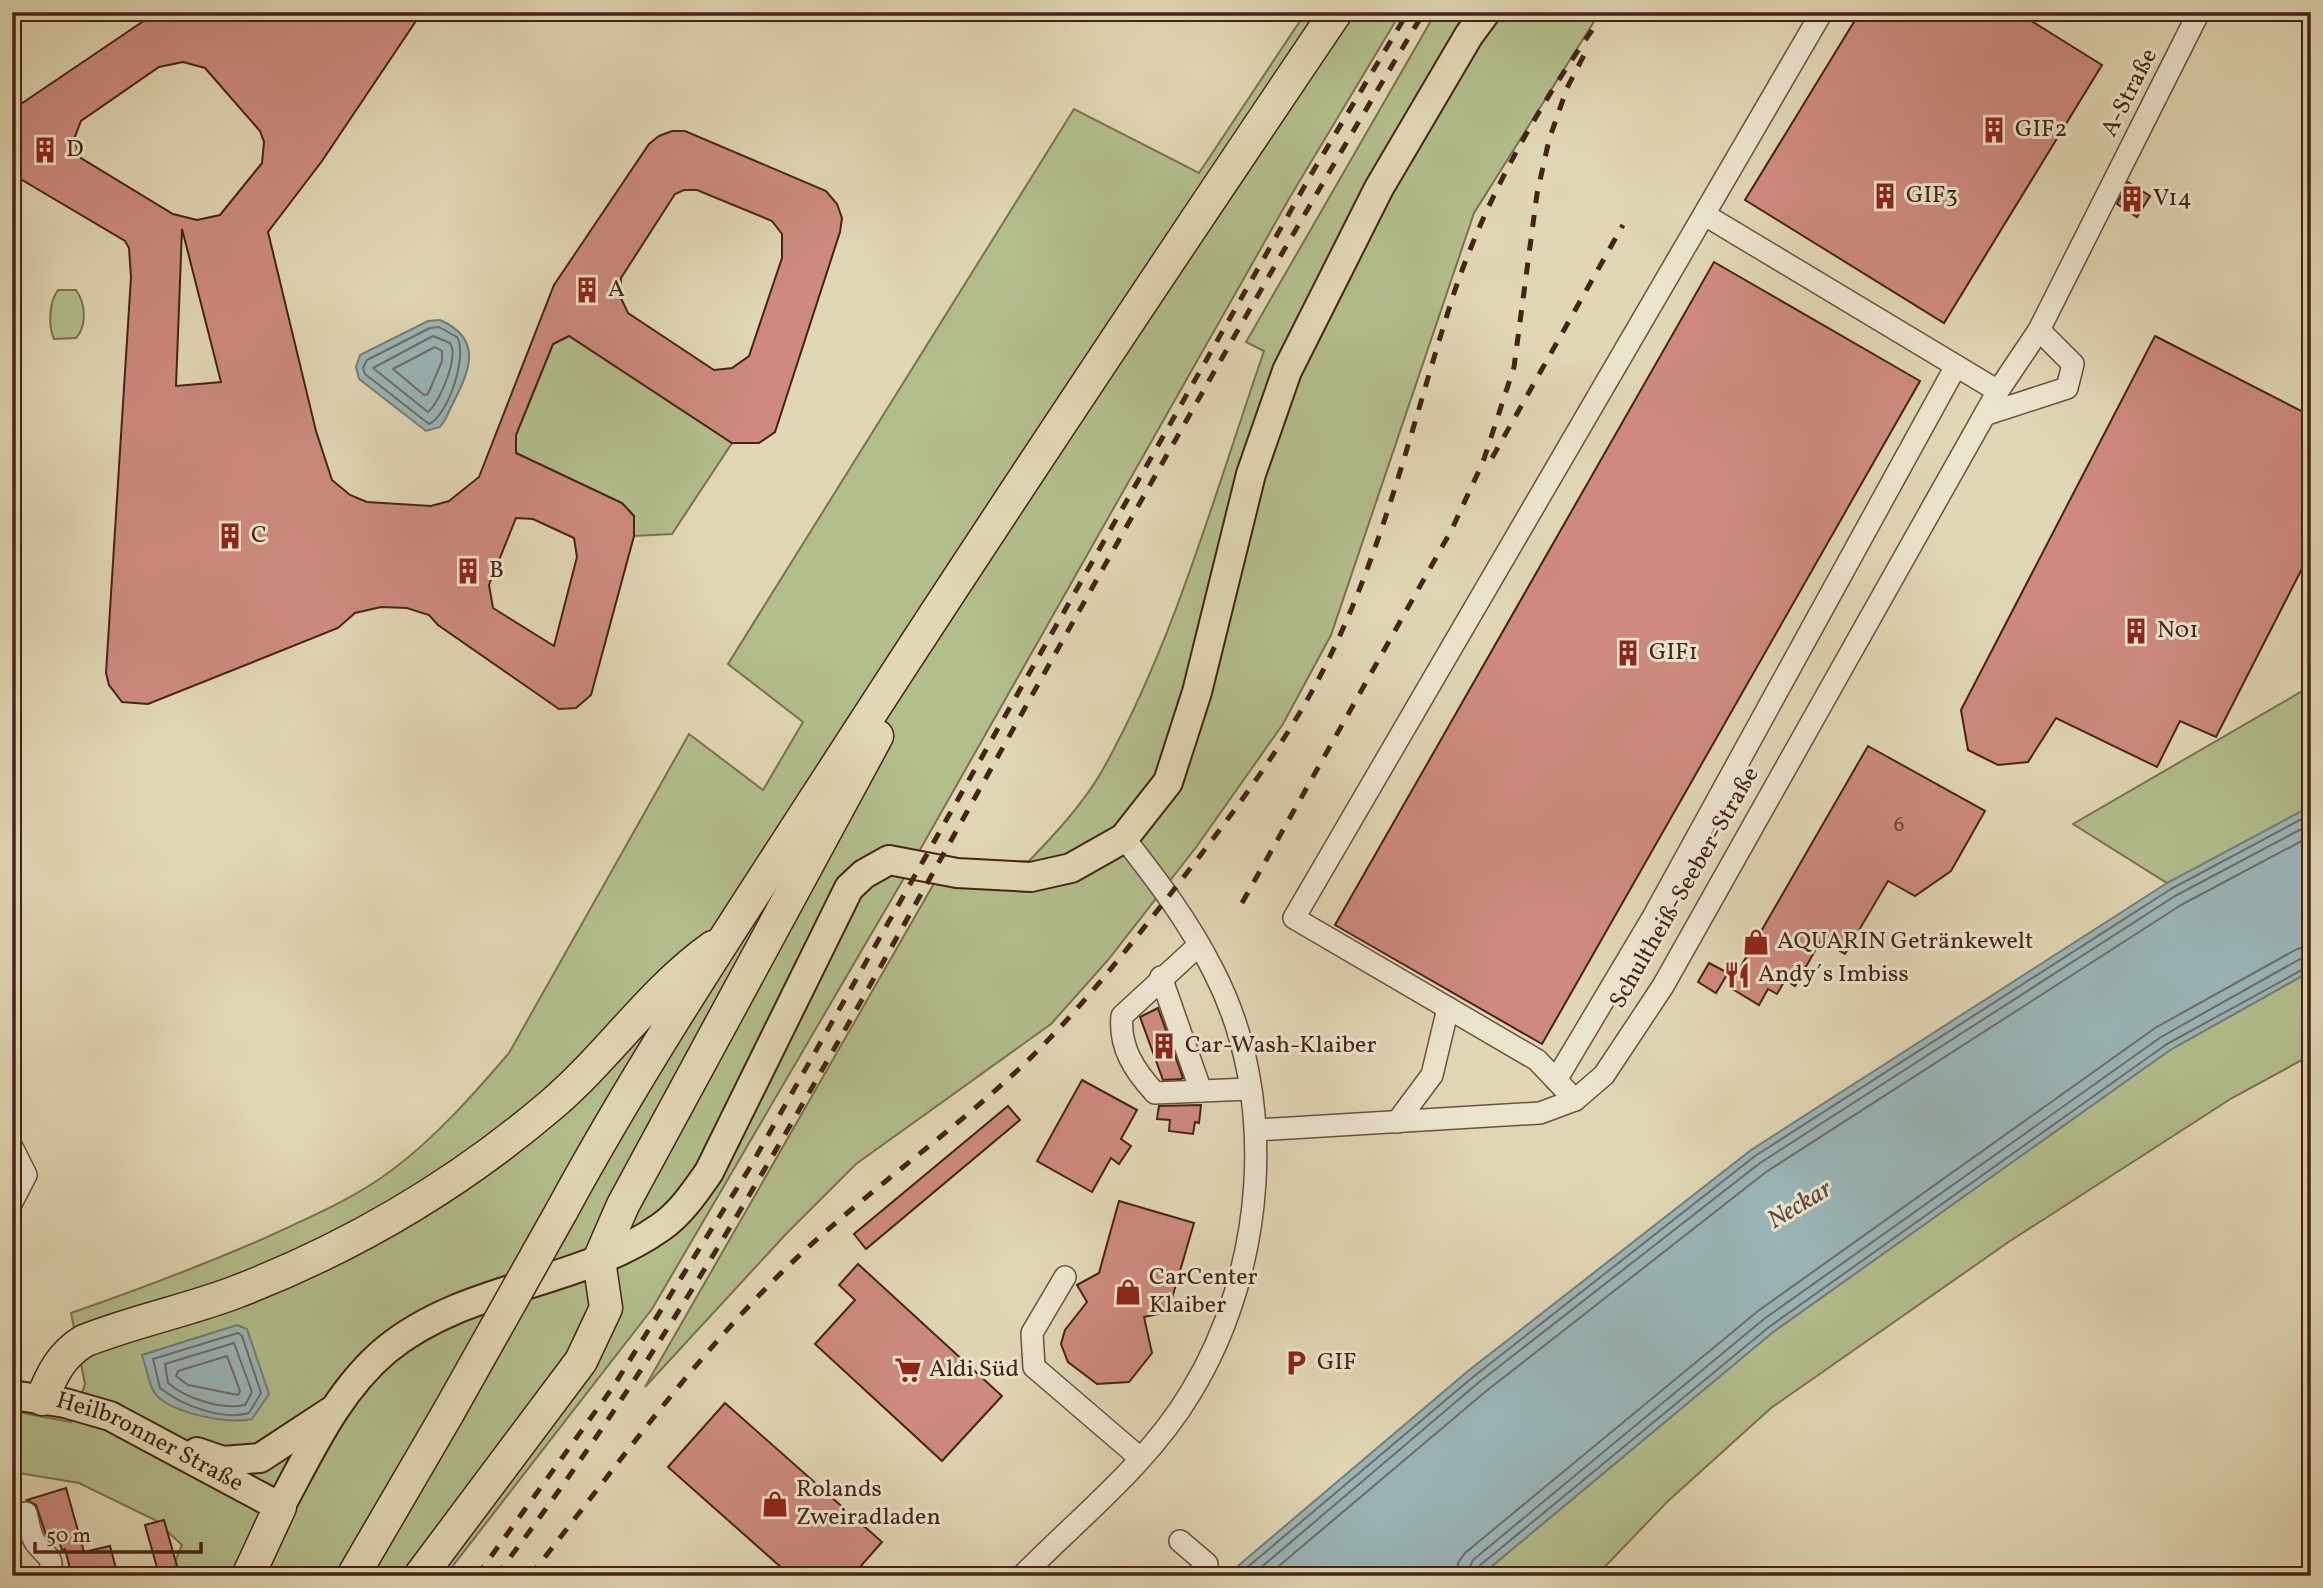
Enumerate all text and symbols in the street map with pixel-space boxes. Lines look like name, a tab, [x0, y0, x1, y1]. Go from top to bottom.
street label: A-Straße	[2093, 43, 2167, 143]
place label: GIF2	[2015, 113, 2067, 147]
building icon: GIF2	[1979, 115, 2009, 145]
place label: D	[66, 133, 84, 167]
building icon: D	[30, 135, 60, 165]
place label: GIF3	[1906, 179, 1958, 213]
building icon: GIF3	[1870, 181, 1900, 211]
place label: V14	[2153, 182, 2192, 216]
building icon: V14	[2117, 184, 2147, 214]
place label: A	[608, 273, 625, 307]
building icon: A	[572, 275, 602, 305]
place label: C	[251, 519, 267, 553]
building icon: C	[215, 521, 245, 551]
place label: B	[489, 554, 504, 588]
building icon: B	[453, 556, 483, 586]
place label: N01	[2157, 614, 2199, 648]
building icon: N01	[2121, 616, 2151, 646]
place label: GIF1	[1649, 636, 1698, 670]
building icon: GIF1	[1613, 638, 1643, 668]
street label: Schultheiß-Seeber-Straße	[1602, 761, 1768, 1015]
house number: 6	[1894, 811, 1904, 840]
place label: AQUARIN Getränkewelt	[1777, 925, 2033, 959]
shop icon: AQUARIN Getränkewelt	[1741, 927, 1771, 957]
place label: Andy´s Imbiss	[1758, 958, 1909, 992]
restaurant icon: Andy´s Imbiss	[1722, 960, 1752, 990]
place label: Car-Wash-Klaiber	[1185, 1029, 1377, 1063]
building icon: Car-Wash-Klaiber	[1149, 1031, 1179, 1061]
water label: Neckar	[1761, 1171, 1839, 1238]
place label: CarCenter Klaiber	[1149, 1261, 1258, 1323]
shop icon: CarCenter Klaiber	[1113, 1277, 1143, 1307]
place label: GIF	[1317, 1346, 1357, 1380]
parking icon: GIF	[1281, 1348, 1311, 1378]
place label: Aldi Süd	[929, 1353, 1019, 1387]
supermarket icon: Aldi Süd	[893, 1355, 923, 1385]
street label: Heilbronner Straße	[52, 1384, 249, 1501]
place label: Rolands Zweiradladen	[796, 1473, 941, 1535]
shop icon: Rolands Zweiradladen	[760, 1489, 790, 1519]
scale bar	[35, 1511, 201, 1555]
text: 50 m	[46, 1522, 91, 1551]

